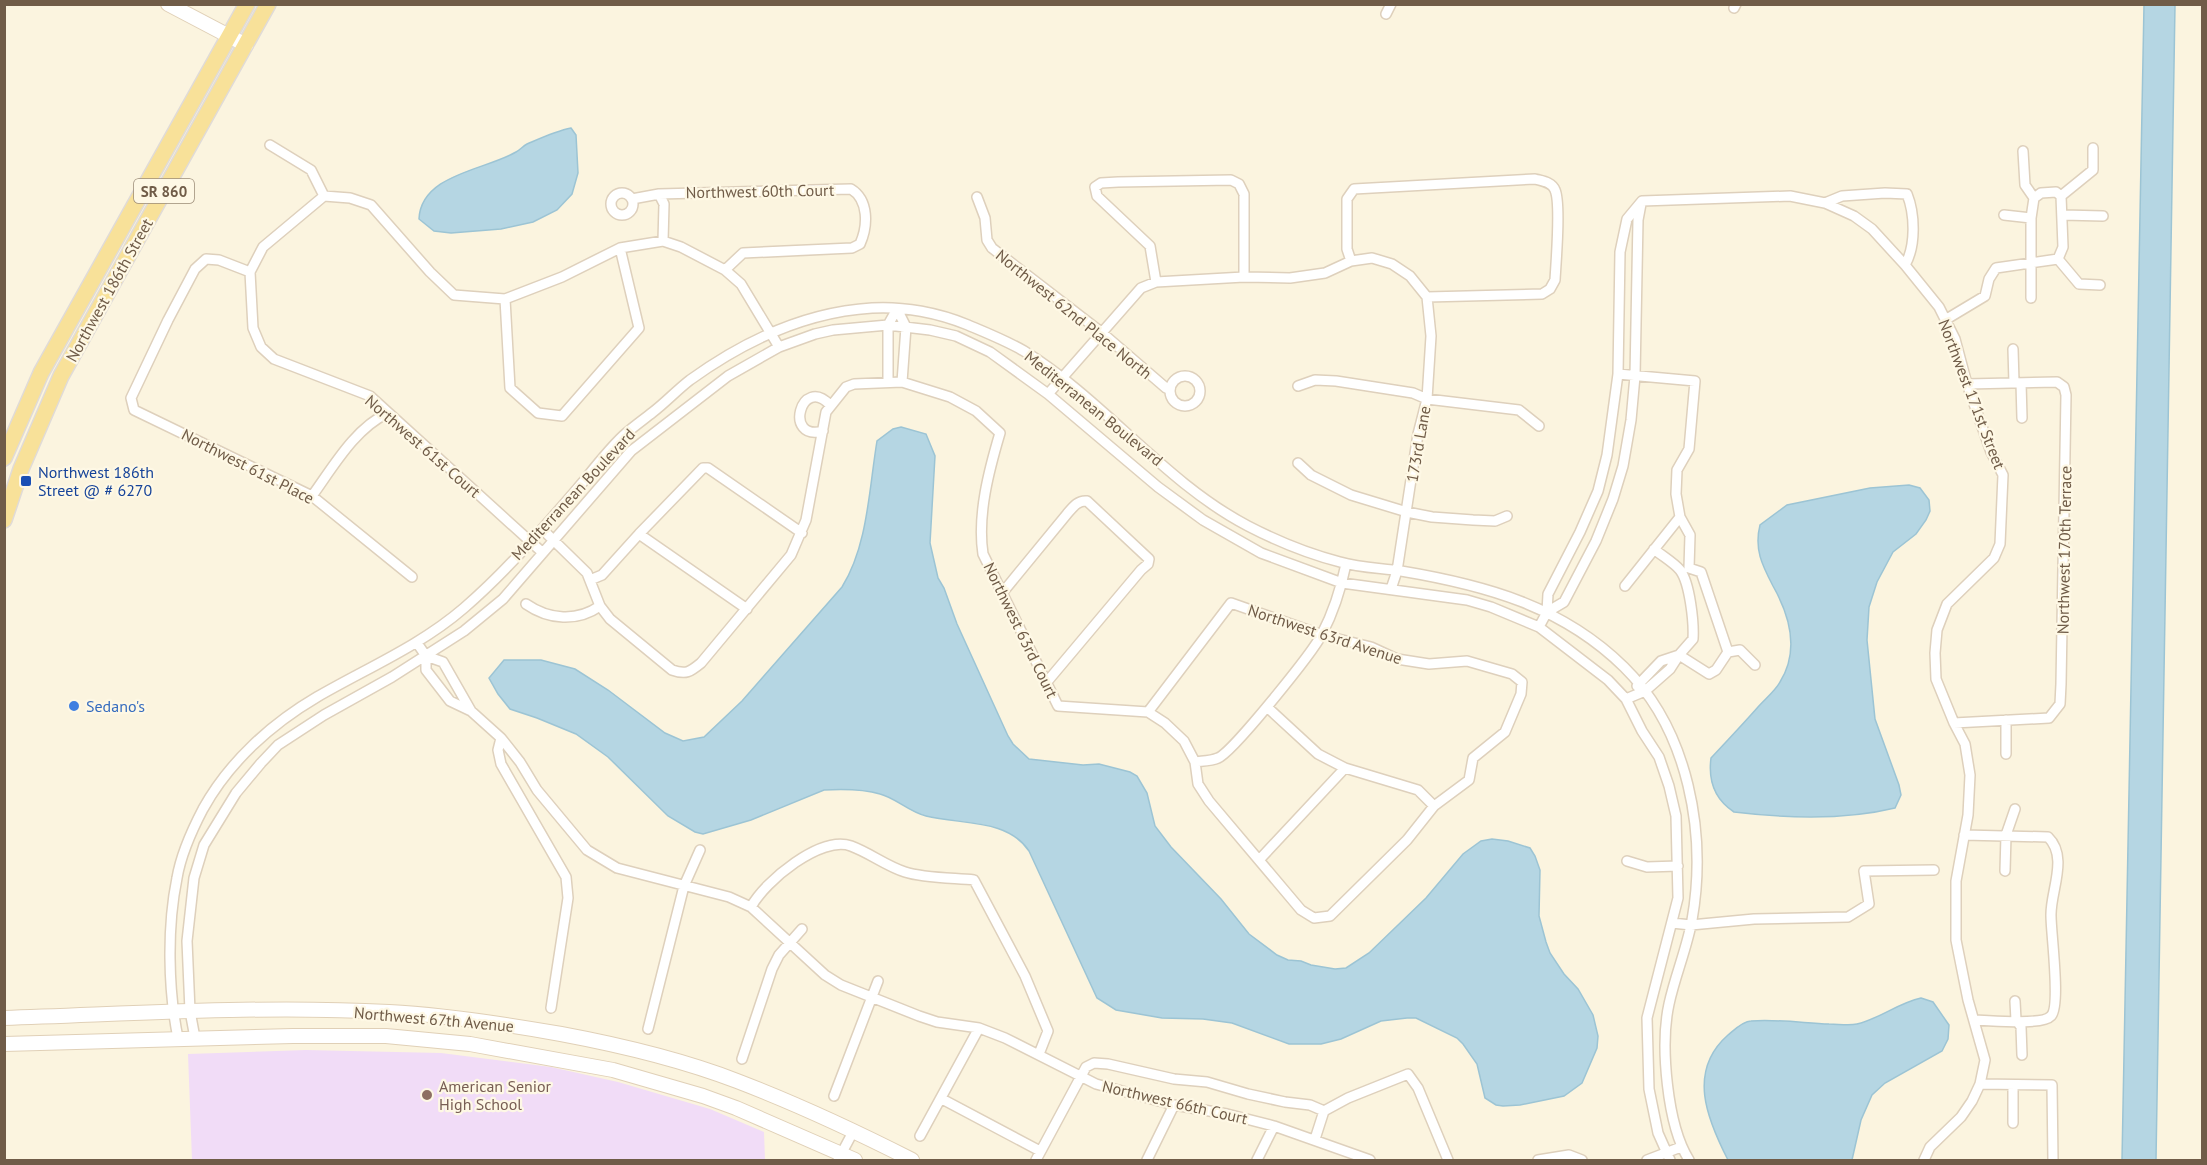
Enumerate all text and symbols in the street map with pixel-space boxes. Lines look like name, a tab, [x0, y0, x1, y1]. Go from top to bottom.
road number: SR 860	[134, 179, 194, 203]
street label: Northwest 60th Court	[686, 180, 835, 202]
street label: Northwest 186th Street	[61, 214, 157, 365]
street label: Northwest 62nd Place North	[992, 245, 1156, 383]
street label: Northwest 171st Street	[1934, 316, 2010, 472]
street label: Mediterranean Boulevard	[1021, 346, 1167, 470]
street label: Northwest 61st Court	[361, 390, 485, 502]
street label: 173rd Lane	[1401, 404, 1435, 484]
street label: Northwest 61st Place	[178, 424, 318, 508]
street label: Mediterranean Boulevard	[507, 424, 639, 564]
place label: Northwest 186th Street @ # 6270	[38, 462, 154, 500]
street label: Northwest 170th Terrace	[2053, 466, 2075, 634]
marker: Northwest 186th Street @ # 6270	[19, 474, 33, 488]
street label: Northwest 63rd Court	[979, 559, 1063, 702]
street label: Northwest 63rd Avenue	[1245, 600, 1405, 668]
place label: Sedano's	[86, 696, 145, 716]
marker: Sedano's	[67, 699, 81, 713]
street label: Northwest 67th Avenue	[353, 1002, 515, 1036]
place label: American Senior High School	[439, 1076, 552, 1114]
street label: Northwest 66th Court	[1100, 1076, 1250, 1129]
marker: American Senior High School	[420, 1088, 434, 1102]

